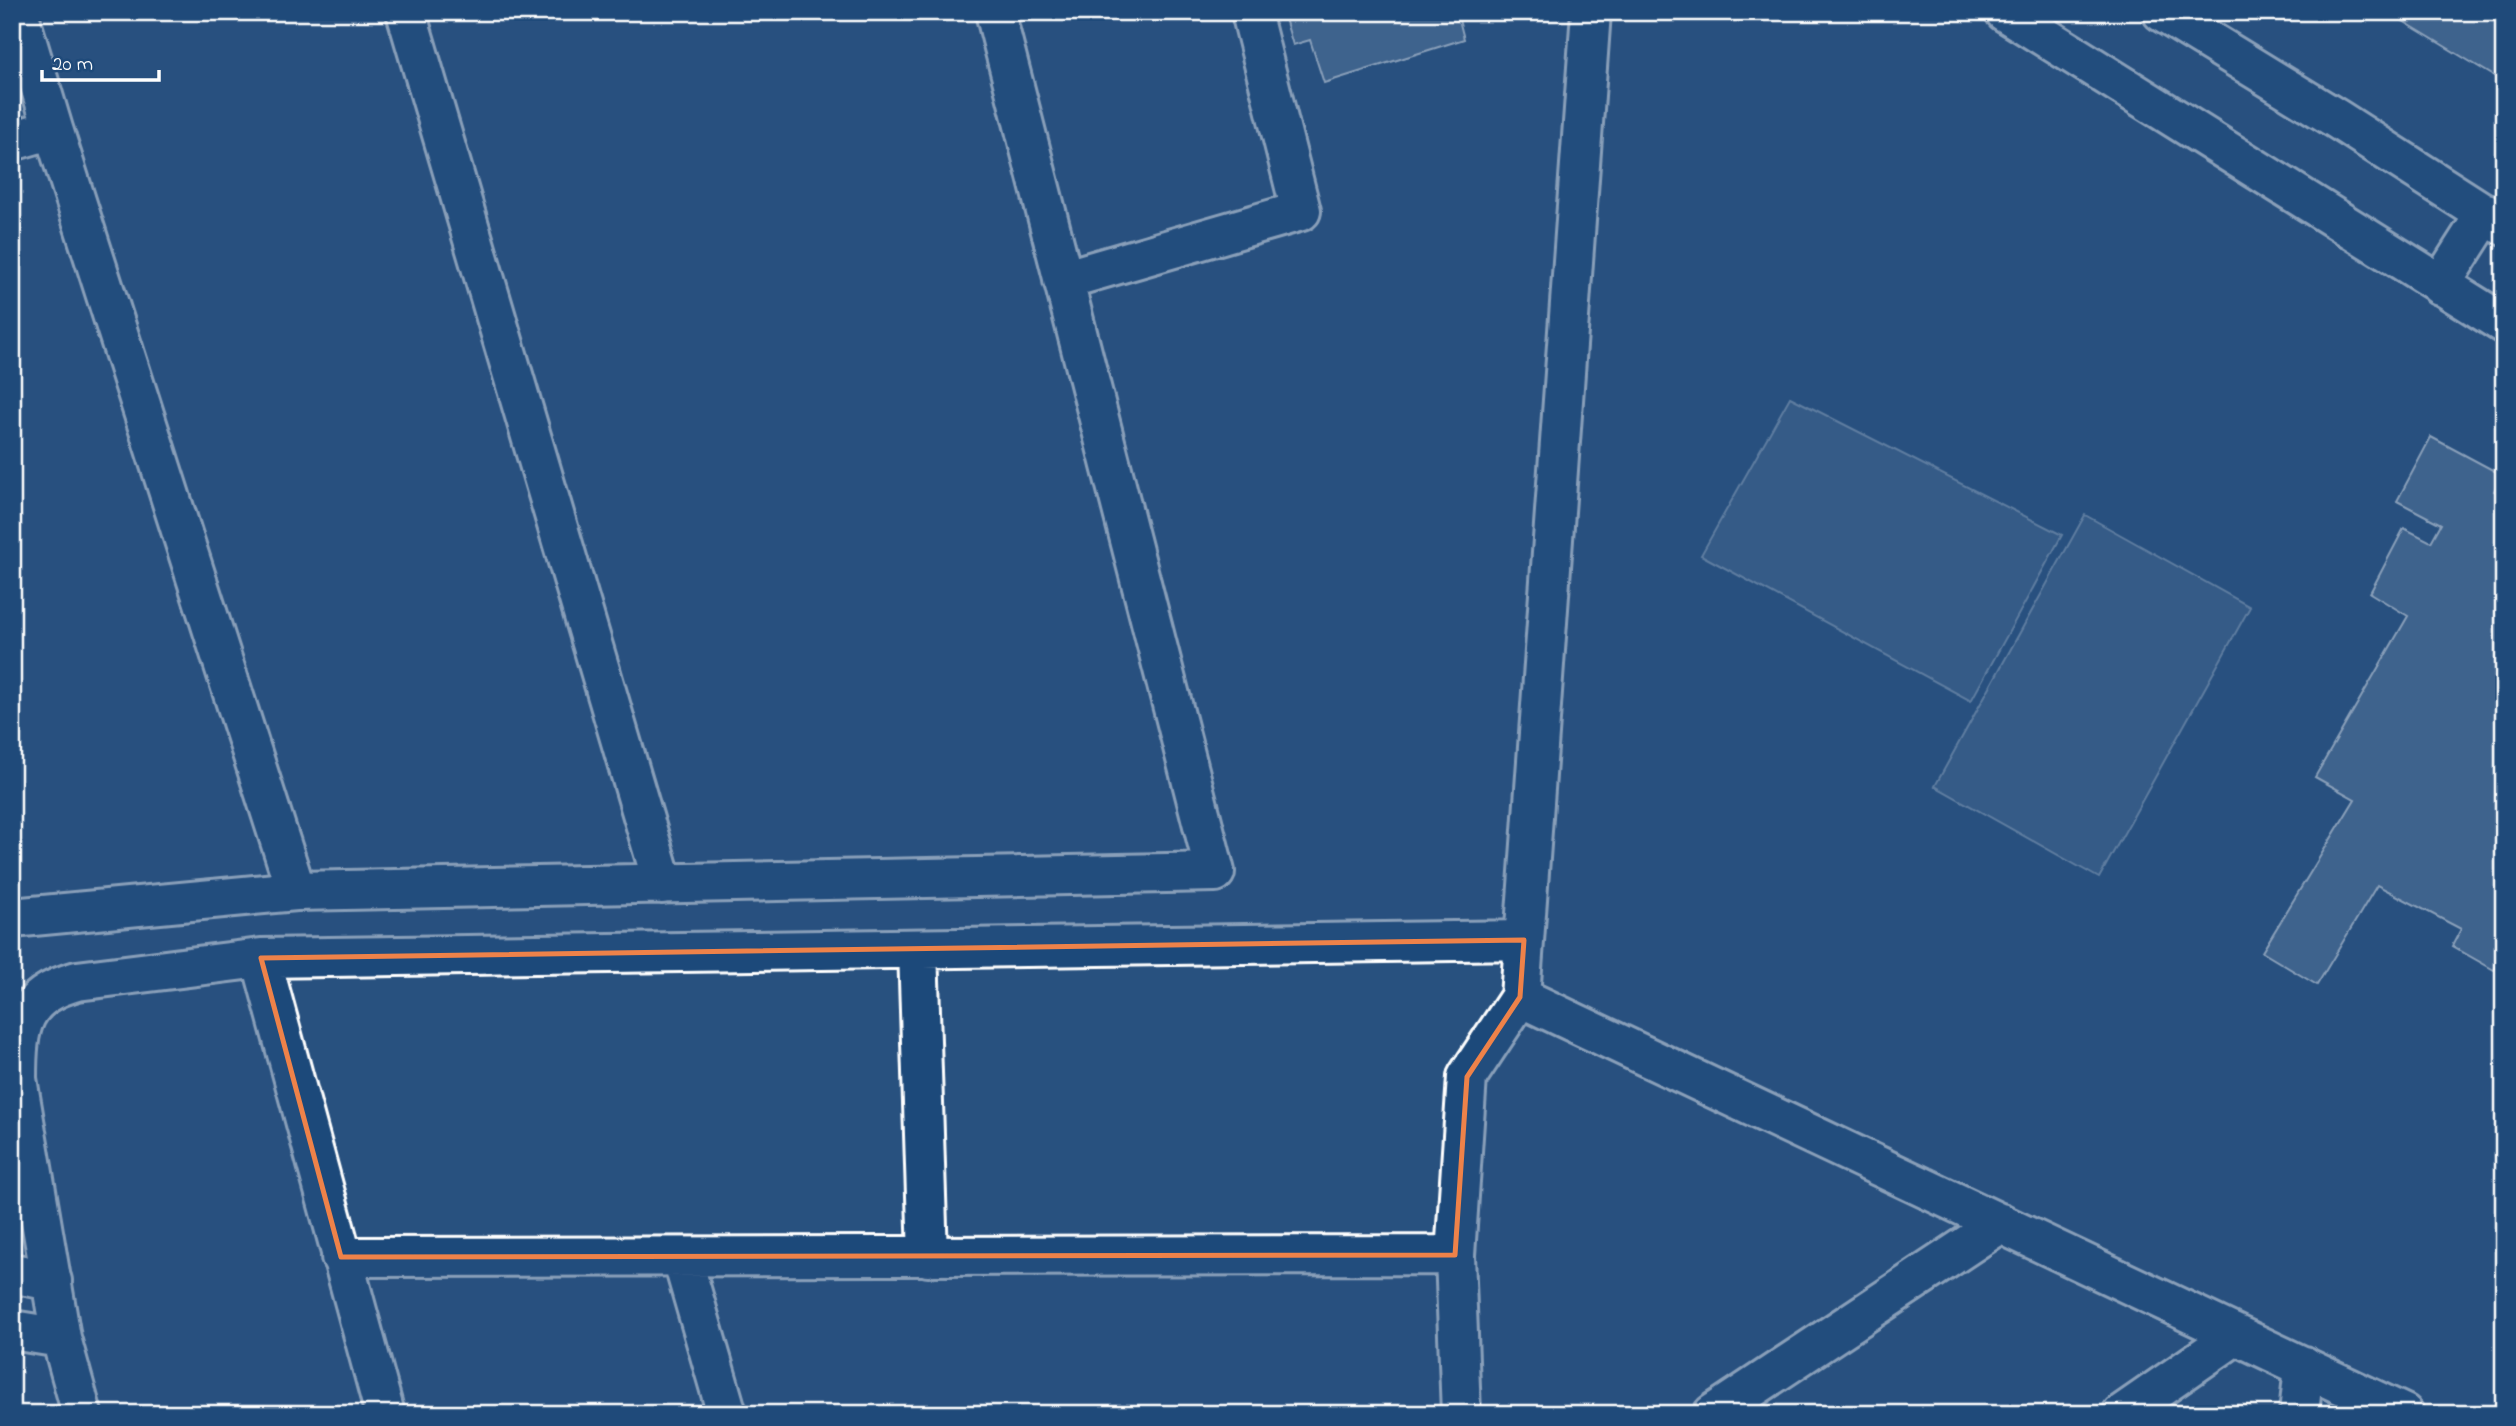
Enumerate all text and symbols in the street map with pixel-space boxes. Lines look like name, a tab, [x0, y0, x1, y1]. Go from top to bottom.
scale bar	[42, 38, 159, 82]
text: 20 m	[52, 50, 93, 80]

